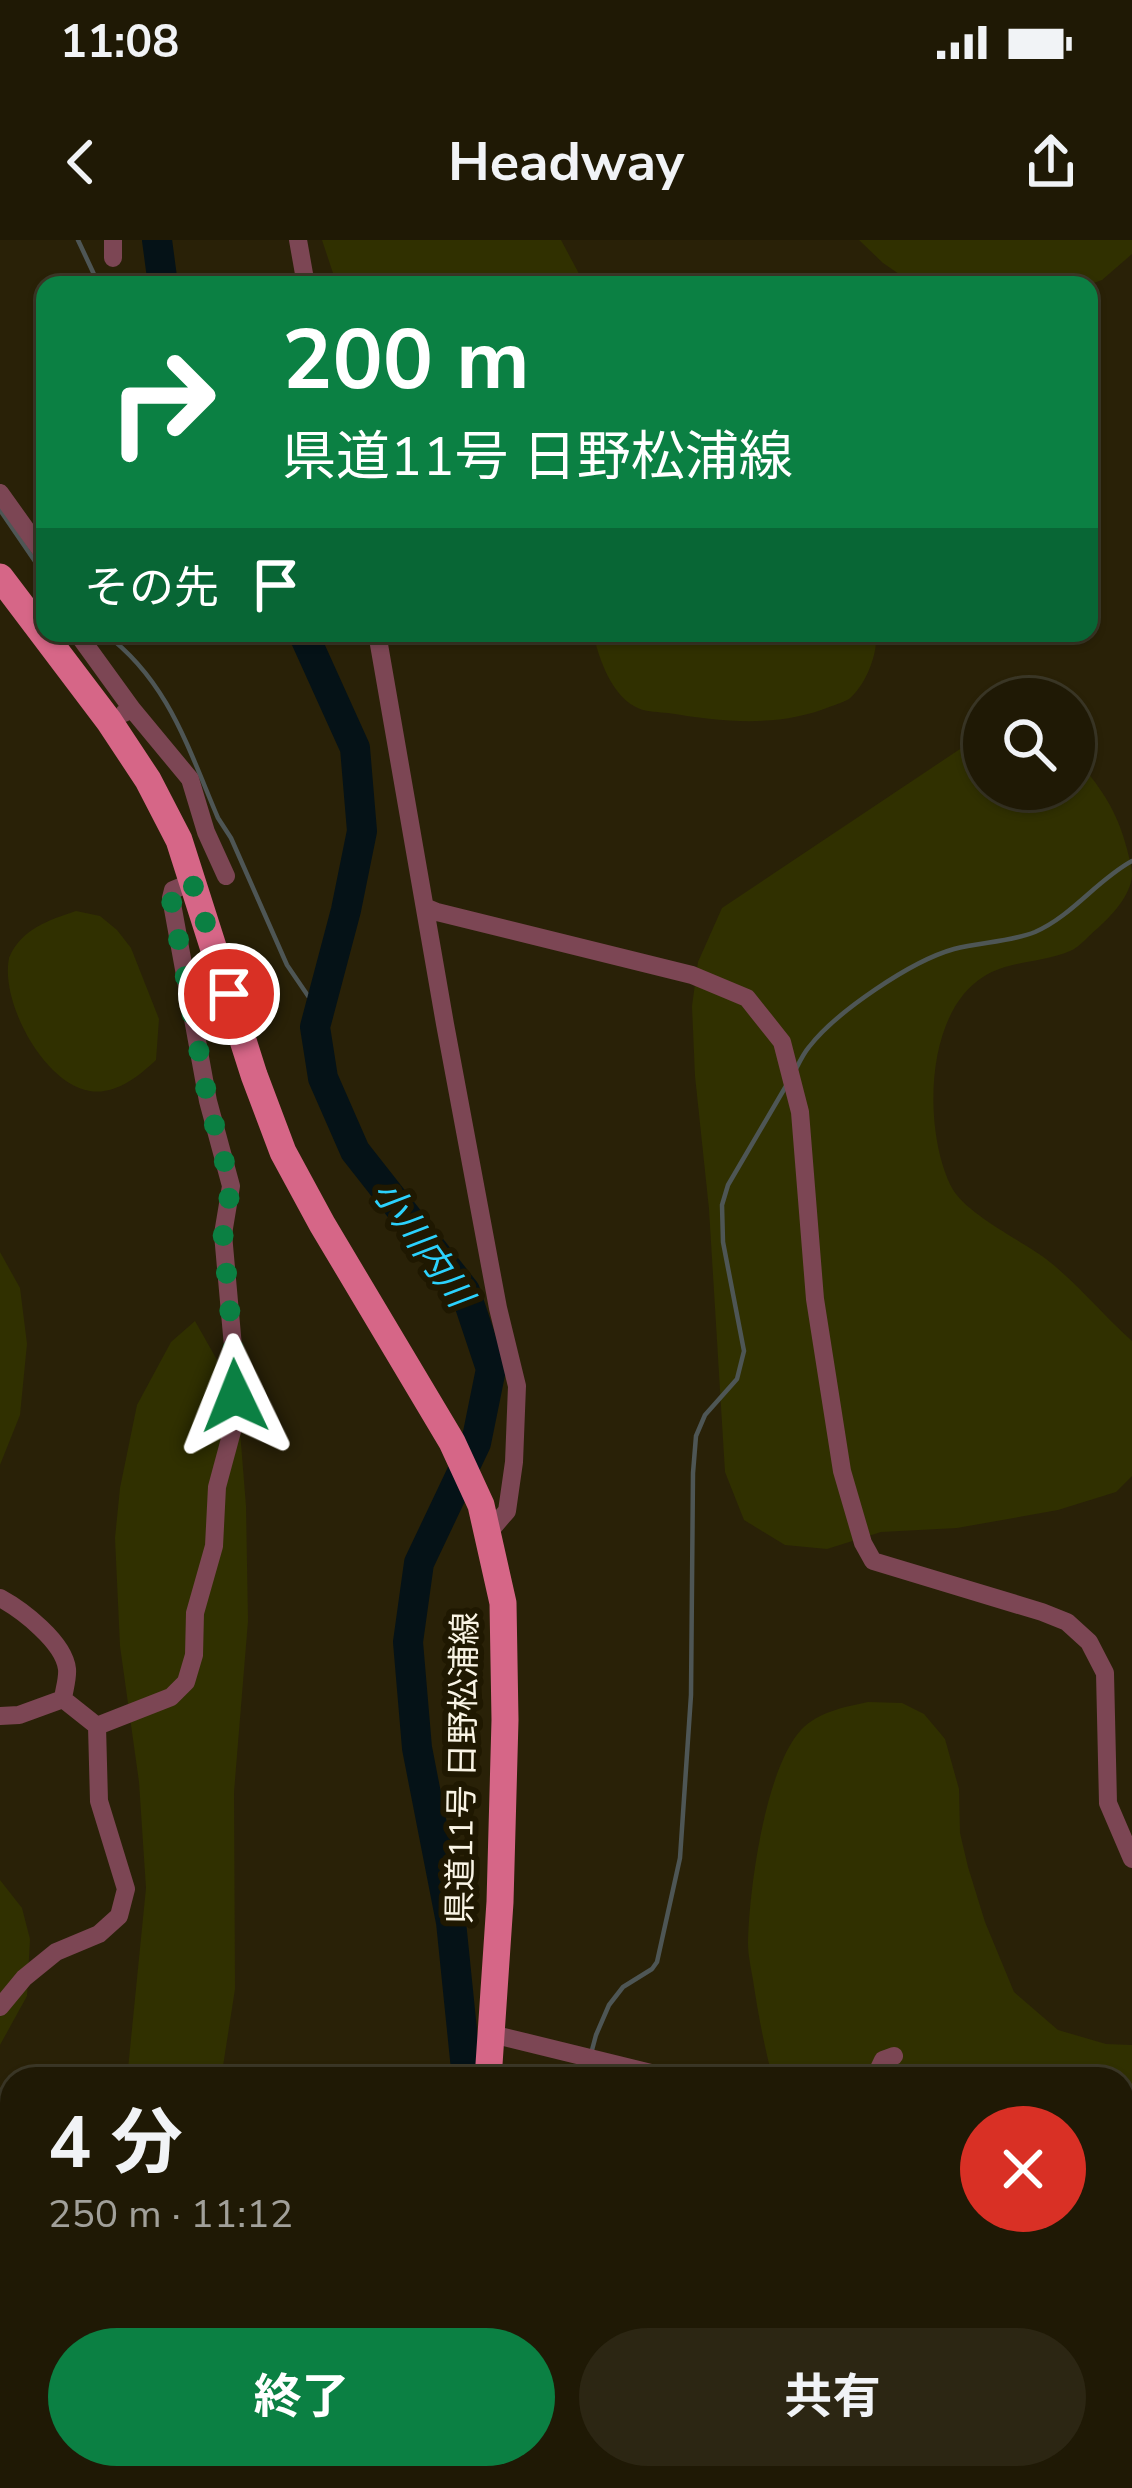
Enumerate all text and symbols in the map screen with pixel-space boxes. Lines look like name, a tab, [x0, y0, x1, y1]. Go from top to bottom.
text: 11:08	[60, 12, 179, 73]
text: Headway	[448, 125, 684, 199]
icon: back	[48, 129, 114, 195]
icon: share	[1018, 129, 1084, 195]
text: 200 m	[282, 303, 530, 418]
icon: right	[84, 324, 240, 480]
text: 県道11号 日野松浦線	[282, 420, 793, 494]
icon: arrive	[243, 552, 309, 618]
text: その先	[84, 558, 219, 619]
map controls	[963, 678, 1095, 810]
button: search	[963, 678, 1095, 810]
pin	[178, 943, 280, 1045]
icon: arrive	[196, 961, 262, 1027]
water label: 小川内川	[361, 1171, 486, 1320]
position arrow	[172, 1333, 298, 1459]
street label: 県道11号 日野松浦線	[438, 1612, 488, 1924]
text: 4 分	[48, 2094, 183, 2192]
button: close	[960, 2106, 1086, 2232]
text: 250 m · 11:12	[48, 2188, 293, 2241]
button: 終了	[48, 2328, 555, 2466]
button: 共有	[579, 2328, 1086, 2466]

